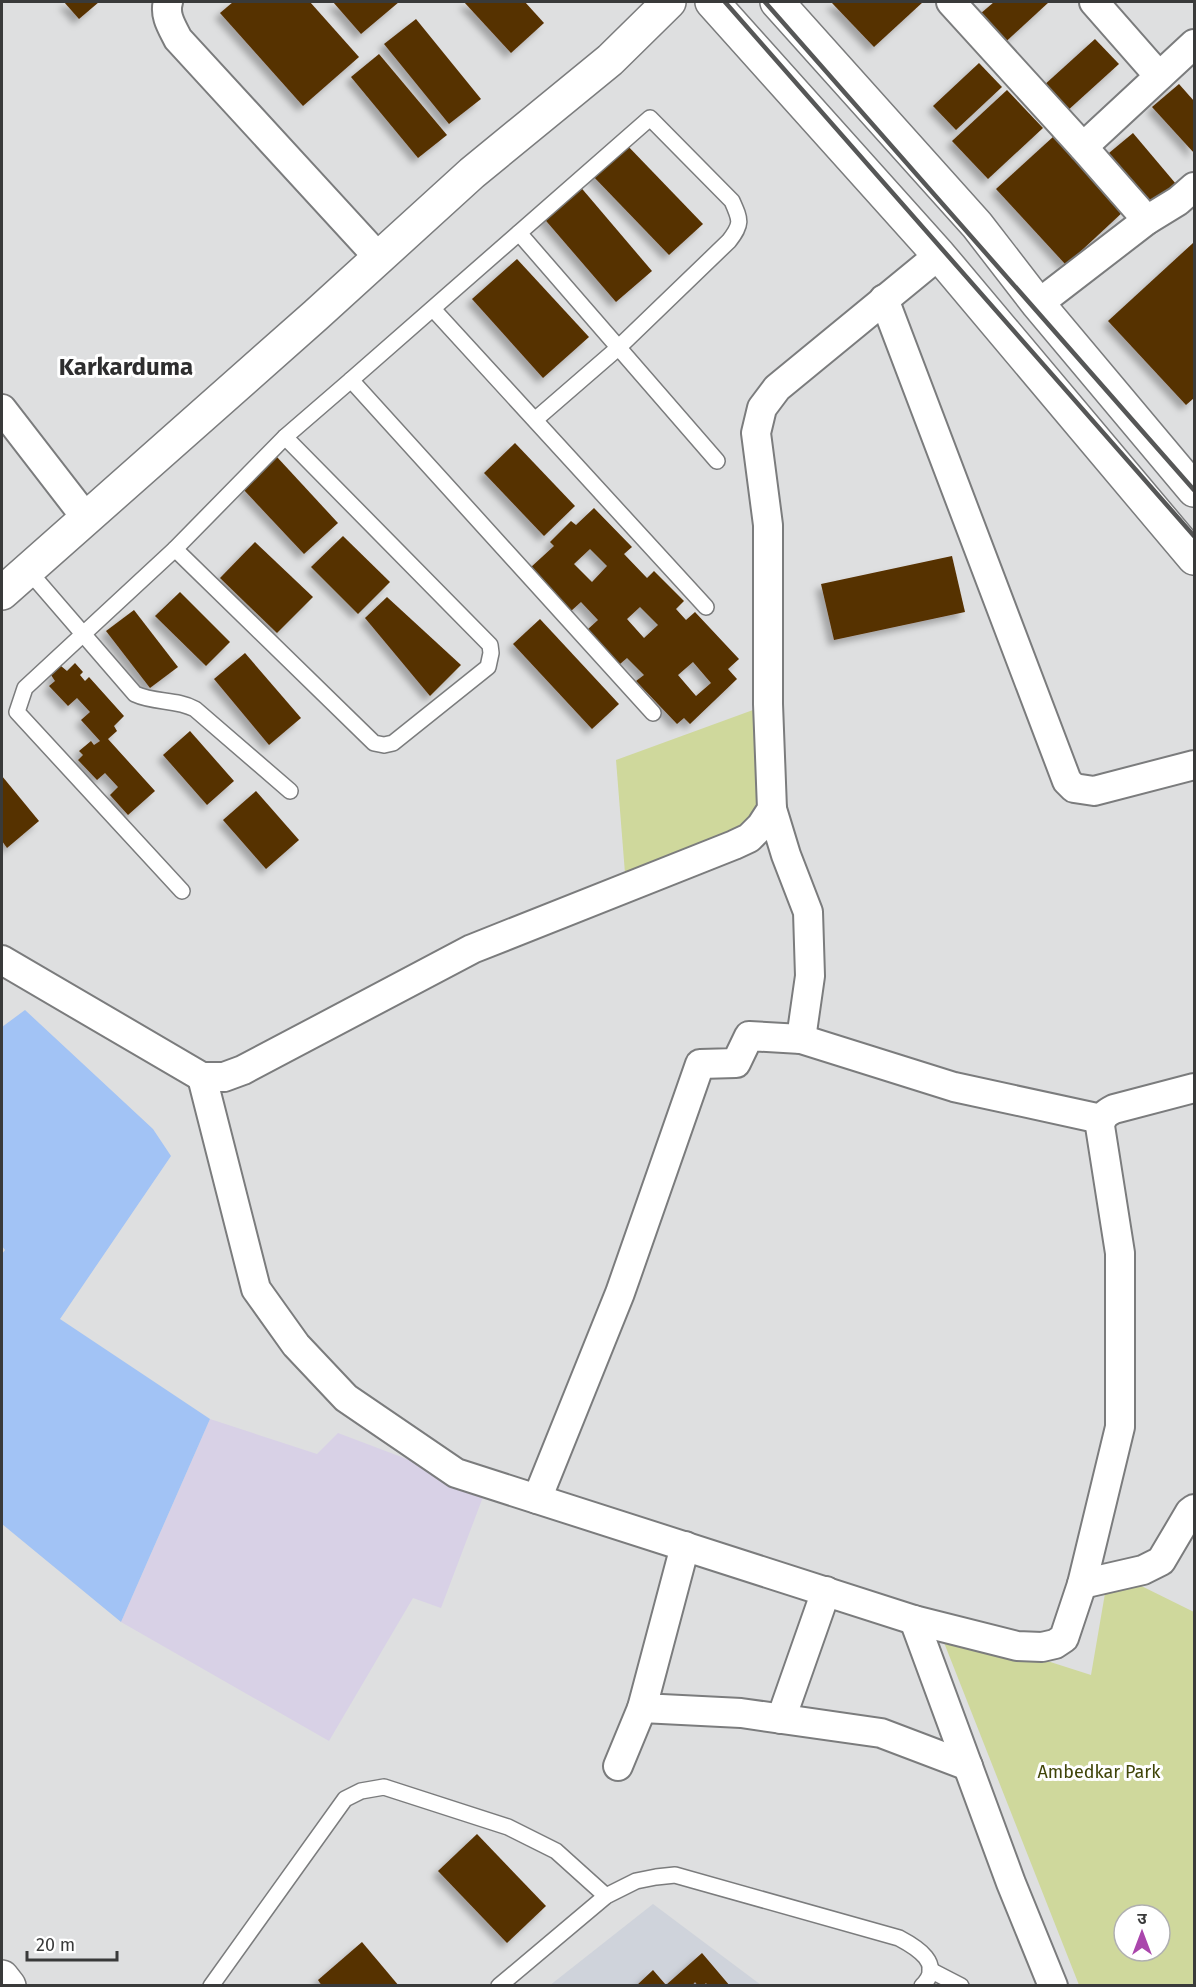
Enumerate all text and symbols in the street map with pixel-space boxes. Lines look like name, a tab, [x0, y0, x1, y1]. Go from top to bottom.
district label: Karkarduma	[59, 353, 193, 381]
park label: Ambedkar Park	[1038, 1761, 1161, 1783]
north arrow	[1112, 1903, 1172, 1963]
text: उ	[1137, 1909, 1147, 1928]
scale bar	[27, 1924, 117, 1962]
text: 20 m	[36, 1934, 75, 1956]

